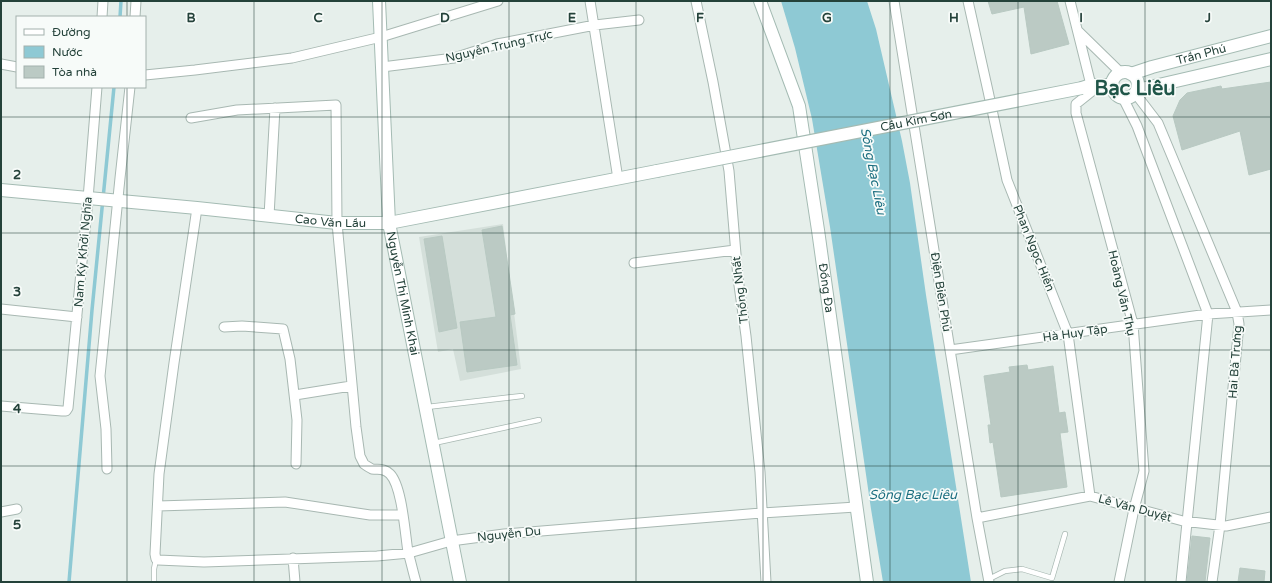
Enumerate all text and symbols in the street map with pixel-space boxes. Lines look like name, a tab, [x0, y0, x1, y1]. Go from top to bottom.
text: B	[186, 10, 196, 26]
text: C	[313, 10, 323, 26]
text: D	[440, 10, 450, 26]
text: E	[568, 10, 576, 26]
text: F	[696, 10, 704, 26]
text: G	[822, 10, 832, 26]
text: H	[949, 10, 959, 26]
text: I	[1079, 10, 1083, 26]
text: J	[1204, 10, 1211, 26]
legend	[16, 16, 146, 88]
text: Đường	[52, 25, 91, 39]
street label: Nguyễn Trung Trực	[444, 27, 554, 65]
street label: Trần Phú	[1175, 41, 1228, 67]
text: Nước	[52, 45, 83, 59]
text: Tòa nhà	[52, 65, 97, 79]
district label: Bạc Liêu	[1095, 77, 1175, 101]
street label: Cầu Kim Sơn	[879, 107, 953, 134]
water label: Sông Bạc Liêu	[857, 126, 889, 217]
text: 2	[13, 167, 21, 183]
street label: Nam Kỳ Khởi Nghĩa	[71, 196, 95, 308]
street label: Phan Ngọc Hiển	[1010, 203, 1058, 293]
street label: Cao Văn Lầu	[294, 212, 366, 230]
street label: Nguyễn Thị Minh Khai	[384, 230, 422, 357]
street label: Hoàng Văn Thụ	[1105, 249, 1139, 337]
street label: Điện Biên Phủ	[928, 251, 954, 333]
street label: Thống Nhất	[729, 255, 751, 325]
street label: Đống Đa	[816, 262, 836, 314]
text: 3	[13, 284, 21, 300]
street label: Hà Huy Tập	[1042, 322, 1108, 344]
street label: Hai Bà Trưng	[1225, 325, 1245, 399]
text: 4	[13, 401, 22, 417]
water label: Sông Bạc Liêu	[869, 487, 958, 503]
street label: Lê Văn Duyệt	[1097, 491, 1174, 525]
text: 5	[13, 517, 21, 533]
street label: Nguyễn Du	[476, 524, 542, 544]

